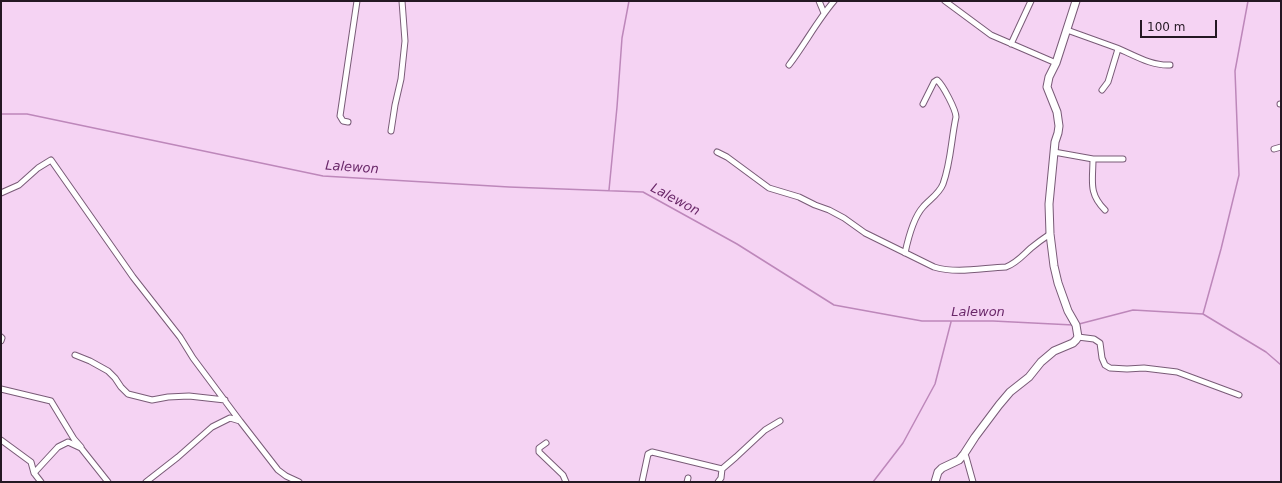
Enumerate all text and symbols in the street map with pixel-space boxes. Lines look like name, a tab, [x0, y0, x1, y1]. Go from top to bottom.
scale bar	[1142, 12, 1219, 38]
text: 100 m	[1147, 20, 1185, 34]
water label: Lalewon	[325, 158, 379, 178]
water label: Lalewon	[648, 181, 702, 219]
water label: Lalewon	[951, 305, 1005, 321]

